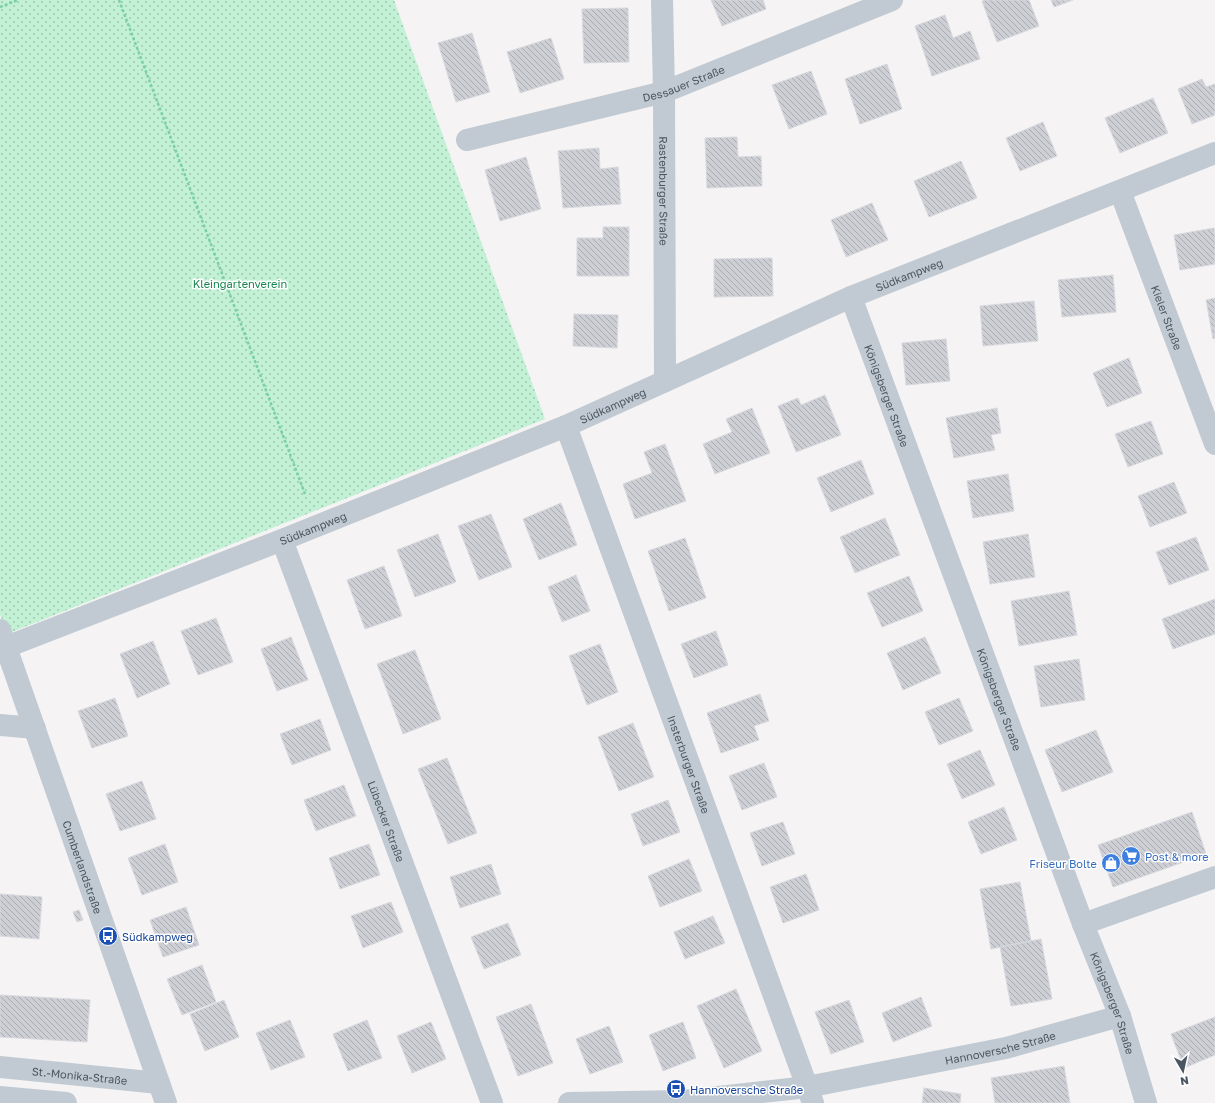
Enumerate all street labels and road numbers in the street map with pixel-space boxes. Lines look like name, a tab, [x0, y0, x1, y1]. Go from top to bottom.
street label: Dessauer Straße	[641, 62, 726, 104]
street label: Rastenburger Straße	[658, 136, 671, 246]
street label: Südkampweg	[873, 255, 944, 293]
street label: Kieler Straße	[1149, 283, 1186, 352]
street label: Königsberger Straße	[863, 342, 912, 449]
street label: Südkampweg	[577, 384, 648, 426]
street label: Südkampweg	[277, 508, 348, 547]
street label: Königsberger Straße	[975, 646, 1025, 752]
street label: Insterburger Straße	[666, 713, 713, 815]
street label: Lübecker Straße	[366, 779, 408, 864]
street label: Cumberlandstraße	[61, 818, 105, 915]
street label: Königsberger Straße	[1088, 950, 1138, 1056]
street label: Hannoversche Straße	[944, 1028, 1057, 1066]
street label: St.-Monika-Straße	[31, 1064, 128, 1086]

